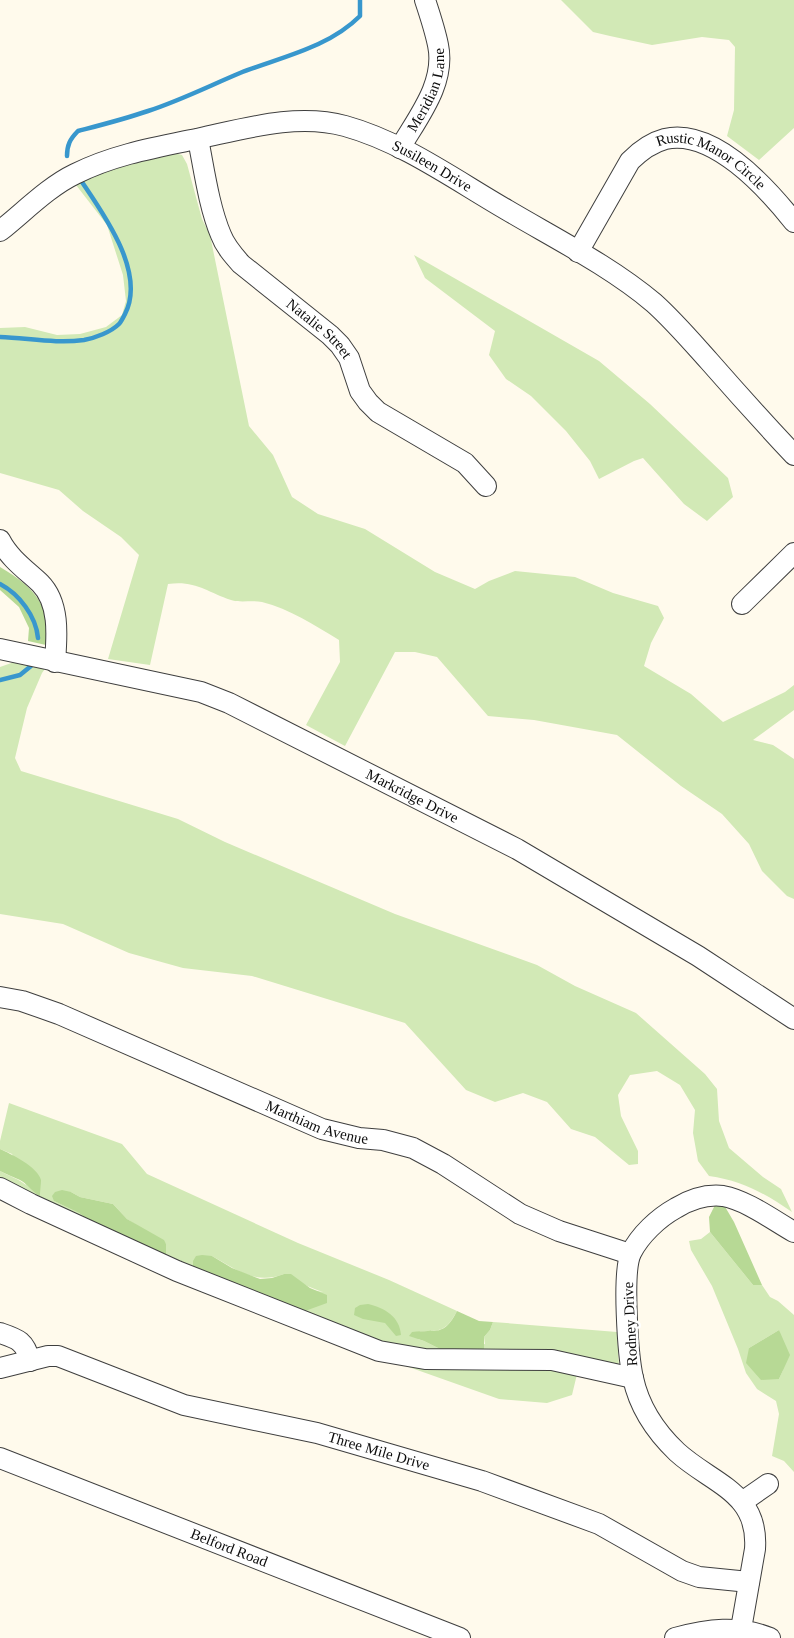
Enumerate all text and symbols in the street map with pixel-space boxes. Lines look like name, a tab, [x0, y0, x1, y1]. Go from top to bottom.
street label: Meridian Lane	[404, 47, 447, 135]
street label: Rustic Manor Circle	[654, 130, 769, 193]
street label: Susileen Drive	[390, 137, 475, 195]
street label: Natalie Street	[283, 296, 355, 362]
street label: Markridge Drive	[363, 766, 461, 826]
street label: Marthiam Avenue	[263, 1097, 369, 1147]
street label: Rodney Drive	[620, 1281, 640, 1367]
street label: Three Mile Drive	[326, 1429, 432, 1473]
street label: Belford Road	[188, 1525, 270, 1570]

